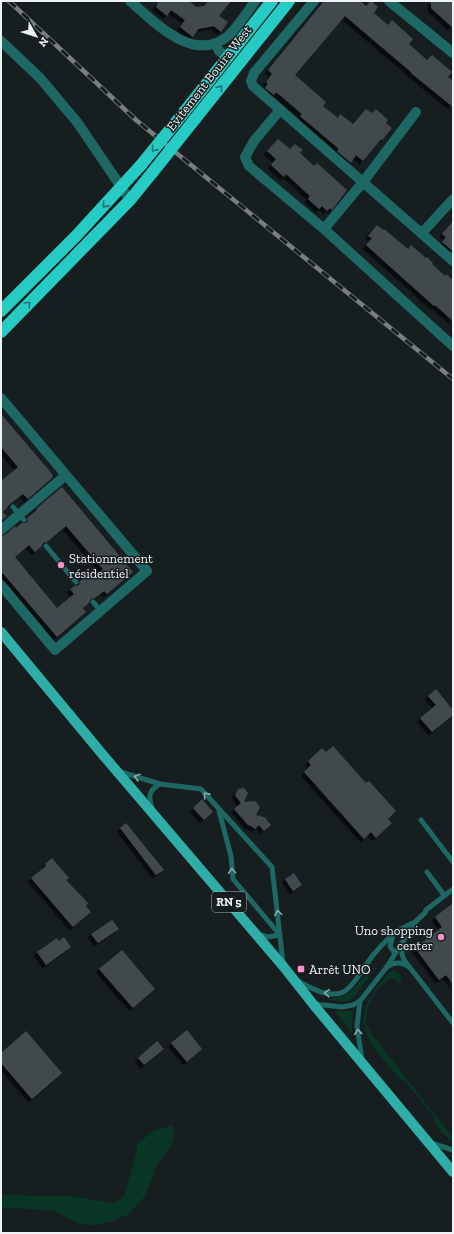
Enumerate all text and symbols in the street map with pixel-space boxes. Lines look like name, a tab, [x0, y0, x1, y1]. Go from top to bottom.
north arrow	[16, 16, 56, 56]
street label: Evitement Bouira West	[163, 22, 255, 134]
text: N	[35, 35, 51, 50]
one-way arrow	[215, 86, 222, 93]
one-way arrow	[151, 145, 158, 152]
one-way arrow	[103, 200, 110, 208]
one-way arrow	[23, 301, 31, 309]
place label: Stationnement résidentiel	[69, 551, 153, 581]
marker: Stationnement résidentiel	[56, 560, 66, 570]
one-way arrow	[133, 773, 140, 782]
one-way arrow	[204, 792, 211, 799]
one-way arrow	[228, 868, 237, 875]
road number: RN 5	[212, 892, 246, 912]
one-way arrow	[274, 910, 283, 916]
place label: Uno shopping center	[355, 923, 433, 953]
marker: Uno shopping center	[436, 932, 446, 942]
place label: Arrêt UNO	[309, 962, 370, 977]
marker: Arrêt UNO	[296, 964, 306, 974]
one-way arrow	[324, 988, 331, 997]
one-way arrow	[353, 1029, 362, 1035]

